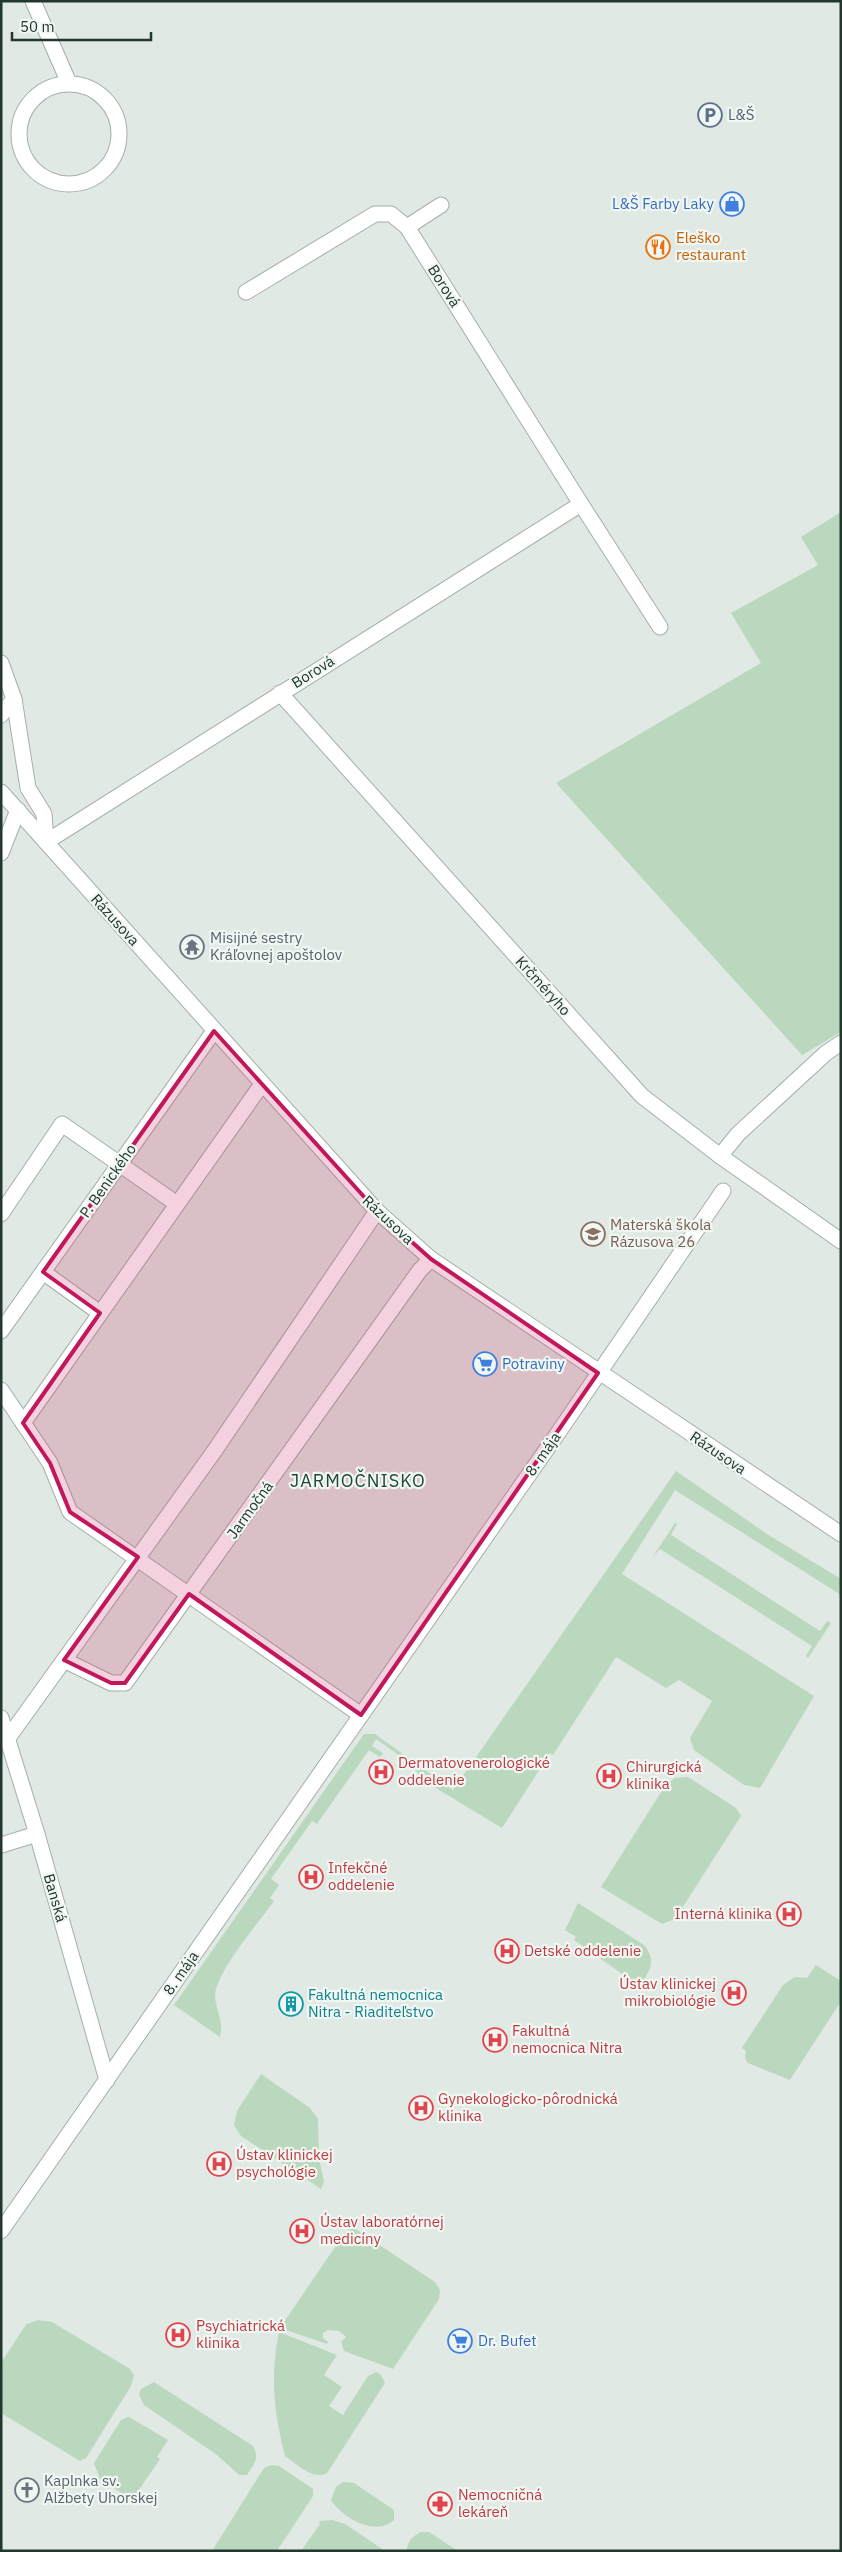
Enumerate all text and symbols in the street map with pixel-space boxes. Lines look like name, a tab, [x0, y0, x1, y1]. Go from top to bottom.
scale bar	[12, 10, 151, 42]
text: 50 m	[20, 17, 55, 36]
parking icon: L&Š	[697, 102, 723, 128]
place label: L&Š	[728, 105, 755, 124]
shop icon: L&Š Farby Laky	[719, 191, 745, 217]
place label: L&Š Farby Laky	[612, 194, 715, 213]
place label: Eleško restaurant	[676, 228, 746, 264]
restaurant icon: Eleško restaurant	[645, 234, 671, 260]
street label: Borová	[424, 261, 465, 311]
street label: Borová	[288, 651, 338, 692]
street label: Rázusova	[87, 890, 144, 950]
place label: Misijné sestry Kráľovnej apoštolov	[210, 928, 343, 964]
temple icon: Misijné sestry Kráľovnej apoštolov	[179, 934, 205, 960]
street label: Krčméryho	[512, 952, 575, 1019]
street label: P. Benického	[75, 1140, 140, 1221]
street label: Rázusova	[359, 1191, 418, 1248]
place label: Materská škola Rázusova 26	[610, 1215, 711, 1251]
school or university icon: Materská škola Rázusova 26	[580, 1221, 606, 1247]
supermarket icon: Potraviny	[472, 1351, 498, 1377]
place label: Potraviny	[502, 1354, 565, 1373]
street label: Rázusova	[687, 1427, 750, 1478]
street label: 8. mája	[521, 1428, 565, 1479]
district label: JARMOČNISKO	[290, 1468, 426, 1492]
street label: Jarmočná	[222, 1477, 277, 1542]
place label: Dermatovenerologické oddelenie	[398, 1753, 550, 1789]
place label: Chirurgická klinika	[626, 1757, 702, 1793]
hospital icon: Dermatovenerologické oddelenie	[368, 1759, 394, 1785]
hospital icon: Chirurgická klinika	[596, 1763, 622, 1789]
place label: Infekčné oddelenie	[328, 1858, 395, 1894]
hospital icon: Infekčné oddelenie	[298, 1864, 324, 1890]
street label: Banská	[40, 1871, 71, 1924]
hospital icon: Interná klinika	[776, 1901, 802, 1927]
place label: Interná klinika	[675, 1904, 772, 1923]
hospital icon: Detské oddelenie	[494, 1938, 520, 1964]
place label: Detské oddelenie	[524, 1941, 641, 1960]
street label: 8. mája	[159, 1947, 203, 1998]
place label: Ústav klinickej mikrobiológie	[619, 1974, 716, 2010]
hospital icon: Ústav klinickej mikrobiológie	[721, 1980, 747, 2006]
place label: Fakultná nemocnica Nitra - Riaditeľstvo	[308, 1985, 443, 2021]
building icon: Fakultná nemocnica Nitra - Riaditeľstvo	[278, 1991, 304, 2017]
place label: Fakultná nemocnica Nitra	[512, 2021, 622, 2057]
hospital icon: Fakultná nemocnica Nitra	[482, 2027, 508, 2053]
place label: Gynekologicko-pôrodnická klinika	[438, 2089, 618, 2125]
hospital icon: Gynekologicko-pôrodnická klinika	[408, 2095, 434, 2121]
place label: Ústav klinickej psychológie	[236, 2145, 333, 2181]
hospital icon: Ústav klinickej psychológie	[206, 2151, 232, 2177]
place label: Ústav laboratórnej medicíny	[320, 2212, 444, 2248]
hospital icon: Ústav laboratórnej medicíny	[289, 2218, 315, 2244]
place label: Psychiatrická klinika	[196, 2316, 285, 2352]
hospital icon: Psychiatrická klinika	[165, 2322, 191, 2348]
supermarket icon: Dr. Bufet	[447, 2328, 473, 2354]
place label: Dr. Bufet	[478, 2331, 537, 2350]
place label: Kaplnka sv. Alžbety Uhorskej	[44, 2471, 157, 2507]
church icon: Kaplnka sv. Alžbety Uhorskej	[14, 2477, 40, 2503]
place label: Nemocničná lekáreň	[458, 2485, 542, 2521]
pharmacy icon: Nemocničná lekáreň	[427, 2491, 453, 2517]

